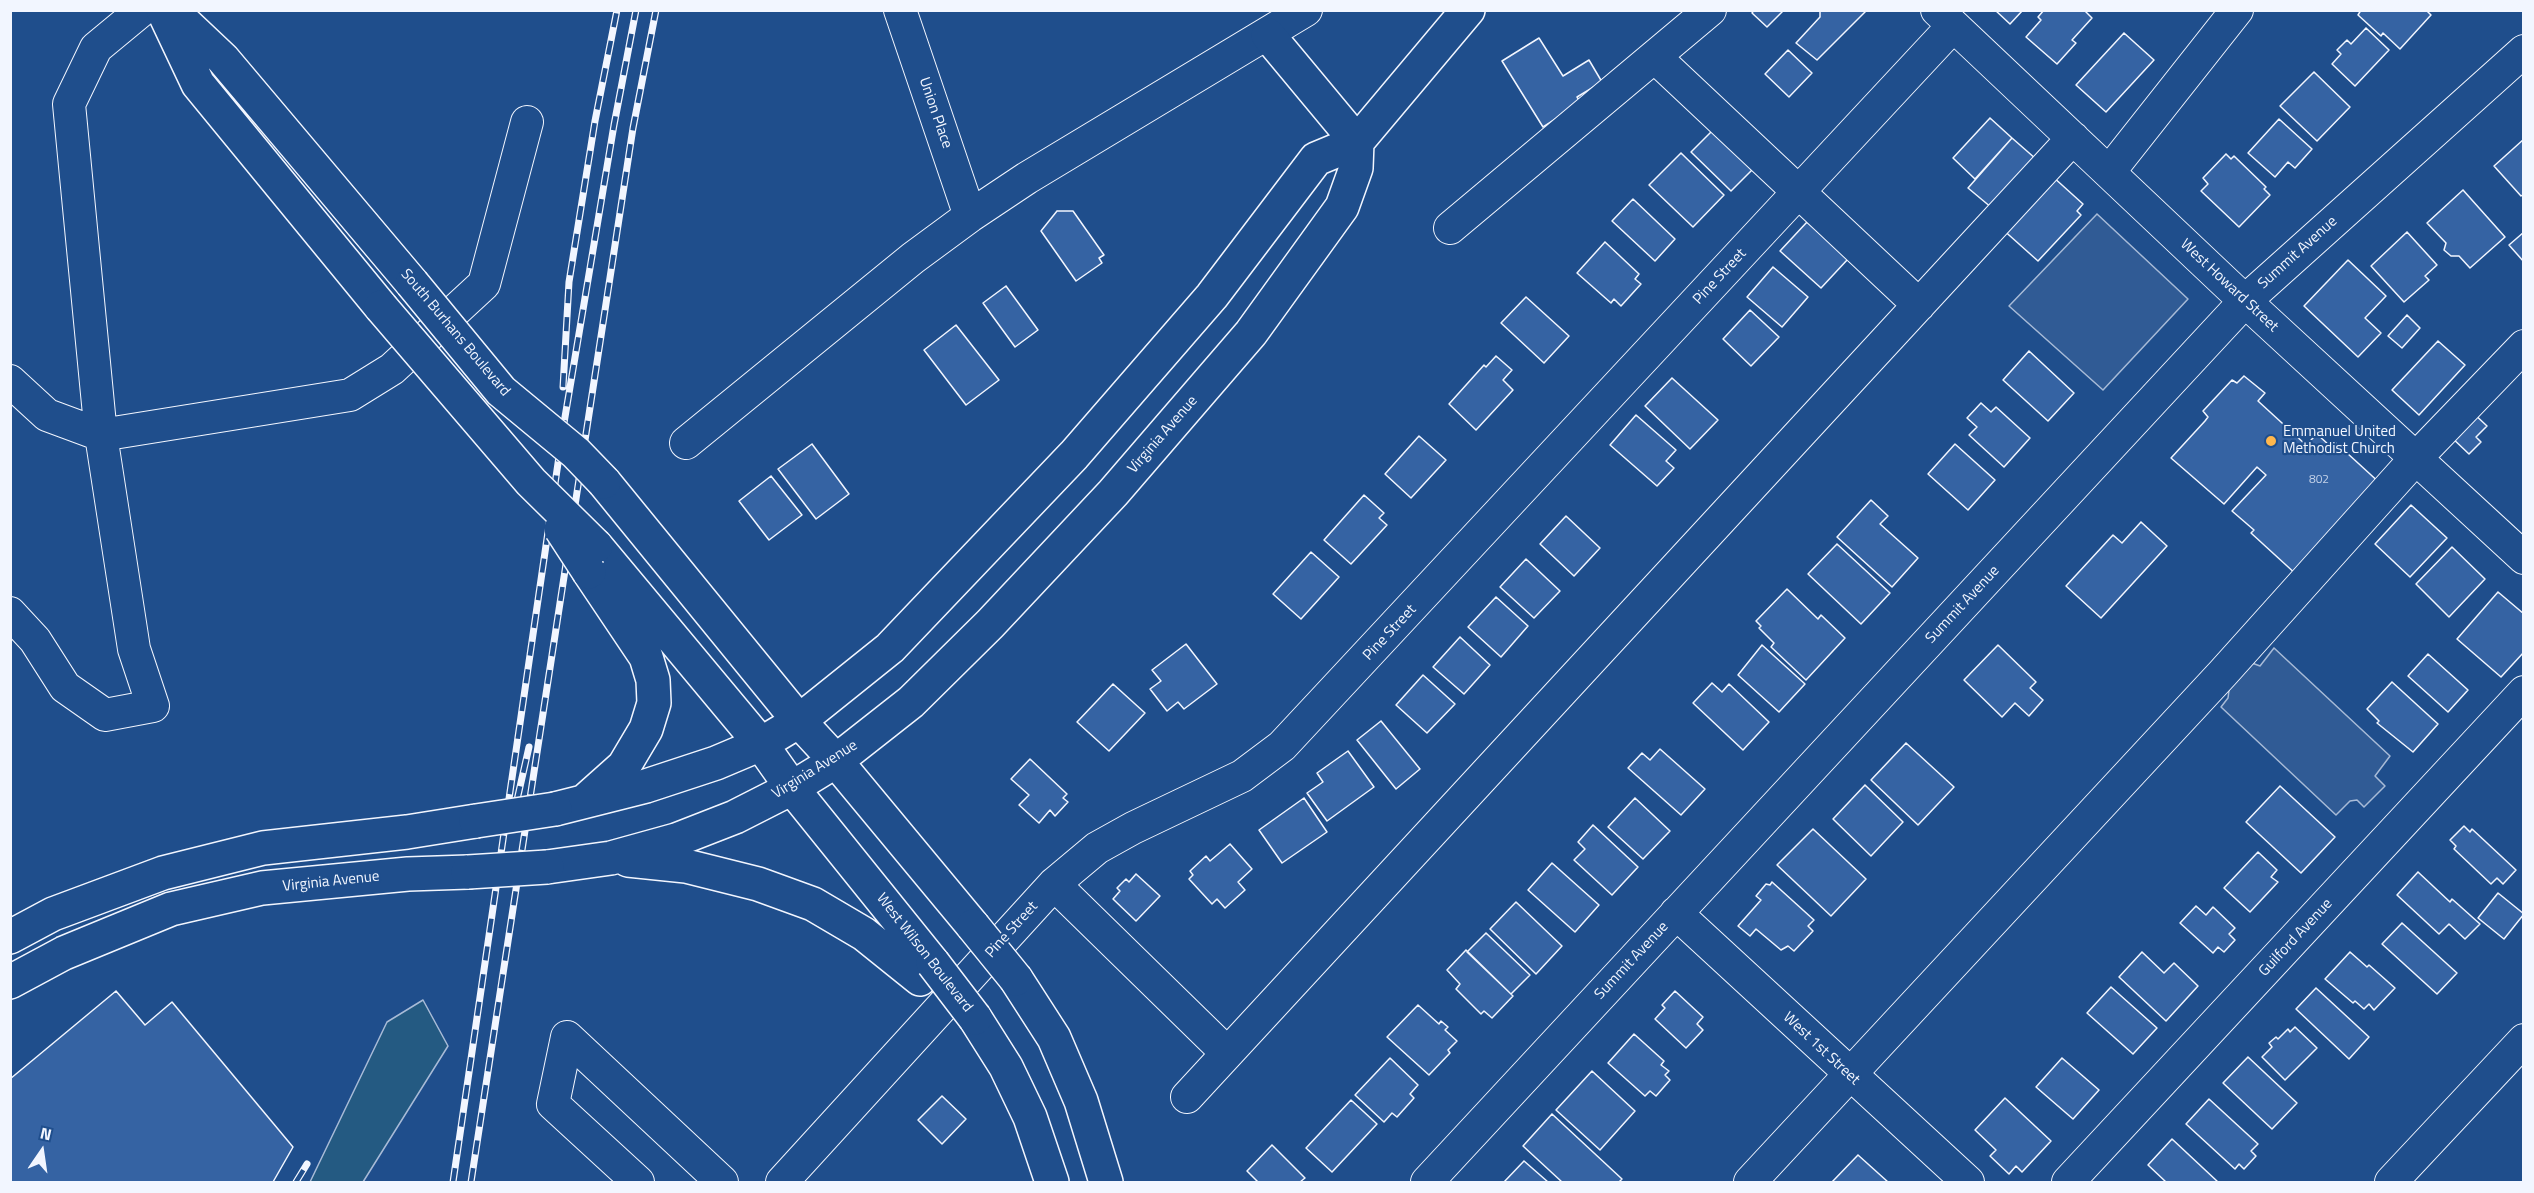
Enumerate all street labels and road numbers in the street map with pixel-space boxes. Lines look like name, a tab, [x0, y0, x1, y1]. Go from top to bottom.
street label: Union Place	[914, 75, 956, 151]
street label: Summit Avenue	[2255, 213, 2341, 293]
street label: West Howard Street	[2176, 236, 2282, 336]
street label: Pine Street	[1690, 245, 1750, 309]
street label: South Burhans Boulevard	[397, 266, 513, 400]
street label: Virginia Avenue	[1124, 392, 1202, 478]
street label: Summit Avenue	[1922, 562, 2004, 648]
street label: Pine Street	[1360, 601, 1420, 665]
street label: Virginia Avenue	[769, 737, 861, 803]
street label: Virginia Avenue	[282, 868, 380, 896]
street label: West Wilson Boulevard	[872, 890, 976, 1016]
street label: Guilford Avenue	[2255, 895, 2337, 981]
street label: Pine Street	[982, 898, 1042, 962]
street label: Summit Avenue	[1591, 918, 1673, 1004]
street label: West 1st Street	[1779, 1009, 1863, 1089]

